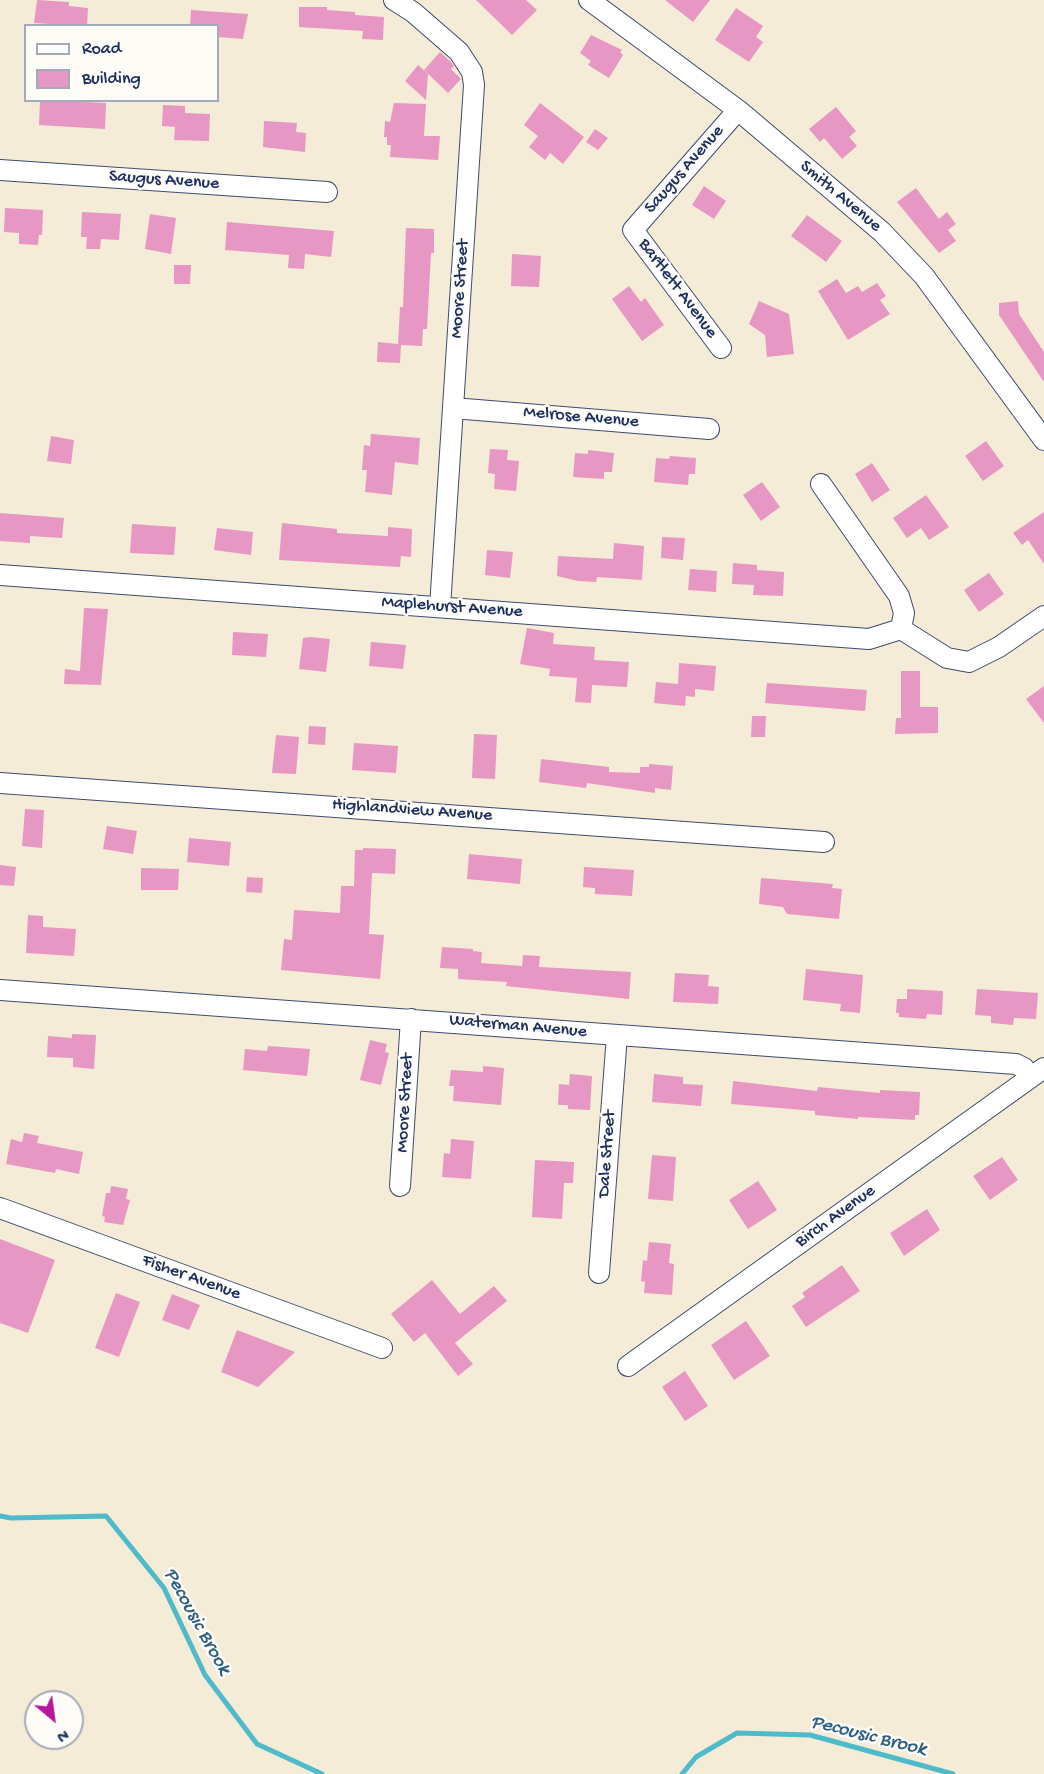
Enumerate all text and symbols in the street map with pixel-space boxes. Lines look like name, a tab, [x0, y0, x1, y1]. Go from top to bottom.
legend	[24, 24, 219, 102]
text: Road	[82, 39, 121, 60]
text: Building	[82, 69, 141, 90]
street label: Saugus Avenue	[641, 121, 729, 219]
street label: Smith Avenue	[795, 156, 885, 238]
street label: Saugus Avenue	[108, 166, 220, 196]
street label: Bartlett Avenue	[632, 235, 722, 343]
street label: Moore Street	[447, 239, 475, 339]
street label: Melrose Avenue	[522, 402, 640, 434]
street label: Maplehurst Avenue	[381, 592, 523, 624]
street label: Highlandview Avenue	[331, 795, 493, 827]
street label: Waterman Avenue	[448, 1010, 588, 1044]
street label: Moore Street	[393, 1053, 419, 1153]
street label: Dale Street	[594, 1110, 622, 1198]
street label: Birch Avenue	[792, 1181, 880, 1253]
street label: Fisher Avenue	[139, 1250, 243, 1306]
water label: Pecousic Brook	[157, 1565, 235, 1679]
north arrow	[24, 1690, 84, 1750]
water label: Pecousic Brook	[808, 1711, 928, 1763]
text: N	[53, 1724, 71, 1745]

